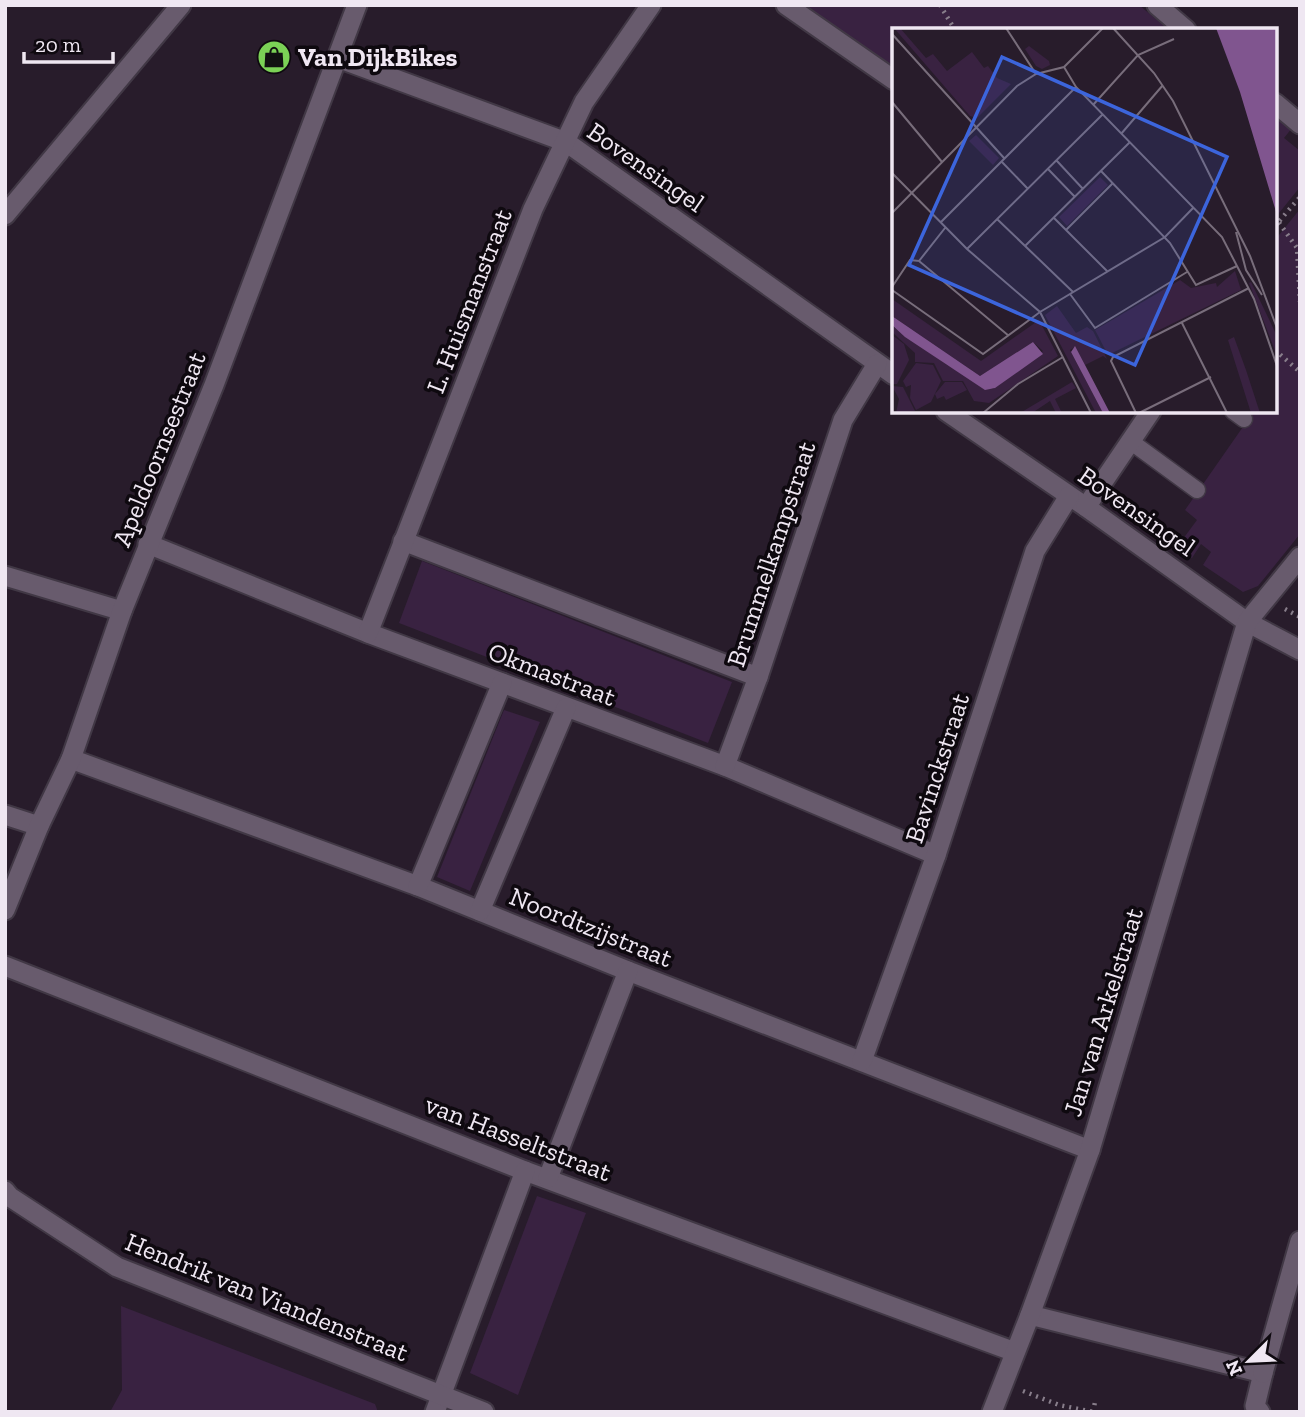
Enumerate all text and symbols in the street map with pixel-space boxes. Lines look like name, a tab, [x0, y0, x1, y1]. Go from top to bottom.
scale bar	[24, 21, 114, 65]
inset map	[892, 28, 1277, 413]
text: 20 m	[35, 32, 81, 57]
shop icon: Van DijkBikes	[255, 38, 293, 76]
place label: Van DijkBikes	[298, 41, 457, 73]
street label: Bovensingel	[581, 115, 711, 219]
street label: L. Huismanstraat	[419, 204, 519, 398]
street label: Apeldoornsestraat	[105, 347, 213, 551]
street label: Brummelkampstraat	[720, 437, 823, 671]
street label: Bovensingel	[1072, 459, 1202, 563]
street label: Okmastraat	[484, 635, 621, 713]
street label: Bavinckstraat	[898, 689, 976, 847]
street label: Noordtzijstraat	[505, 880, 677, 974]
street label: Jan van Arkelstraat	[1056, 904, 1150, 1120]
street label: van Hasseltstraat	[420, 1088, 616, 1188]
street label: Hendrik van Viandenstraat	[121, 1226, 413, 1369]
north arrow	[1214, 1326, 1284, 1396]
text: N	[1220, 1356, 1247, 1379]

